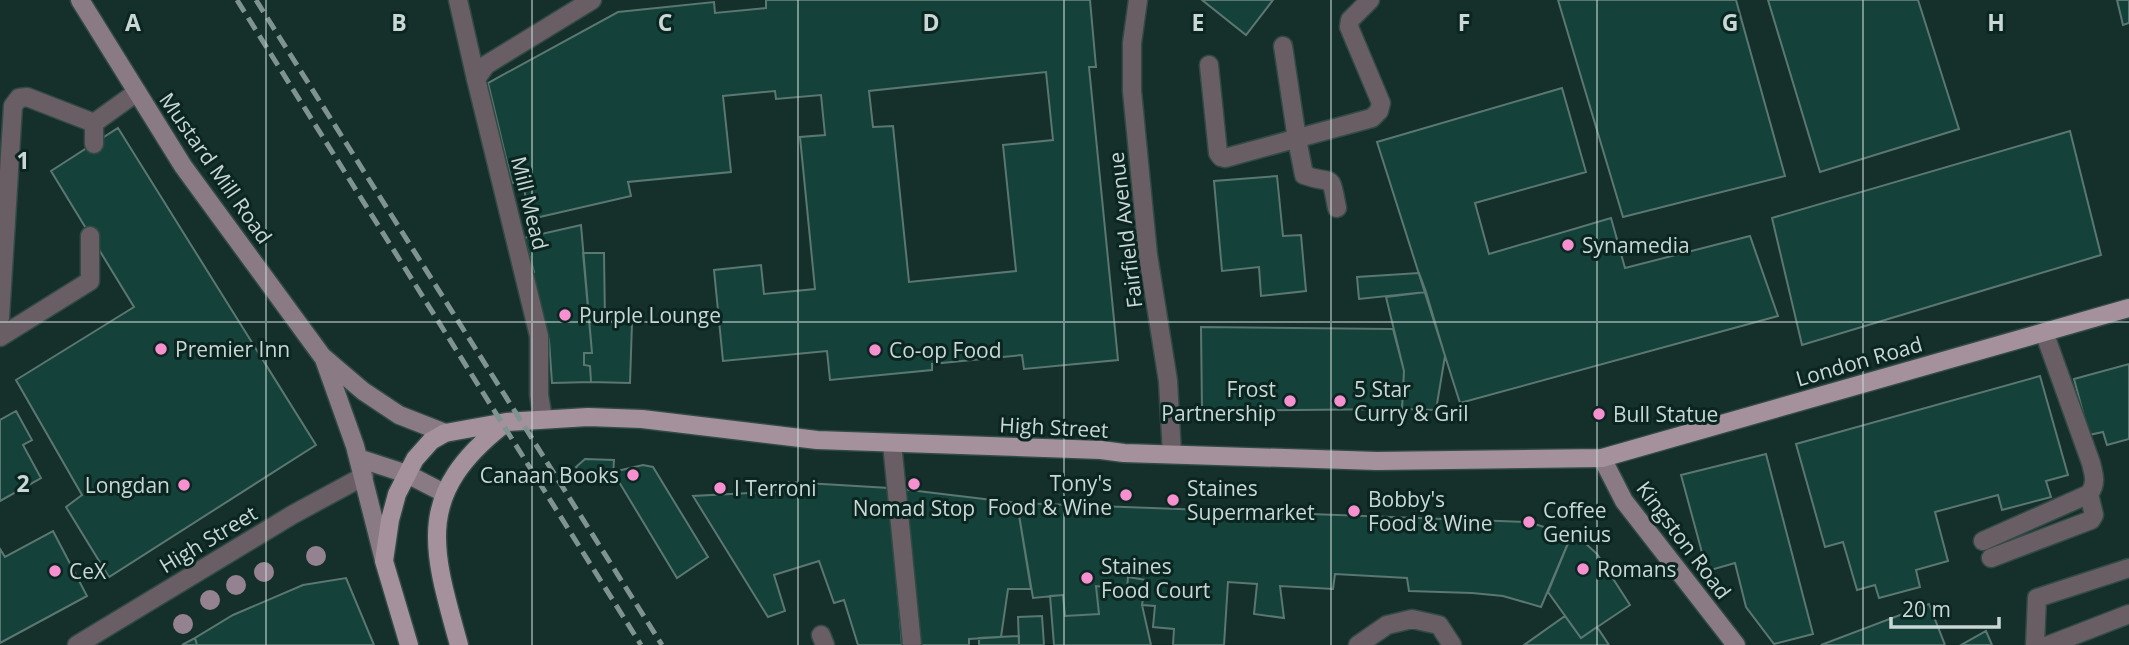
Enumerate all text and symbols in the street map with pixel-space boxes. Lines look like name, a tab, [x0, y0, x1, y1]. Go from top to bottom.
text: A	[125, 6, 141, 38]
text: B	[391, 6, 407, 38]
text: C	[658, 6, 672, 38]
text: D	[922, 6, 940, 38]
text: E	[1192, 6, 1204, 38]
text: F	[1458, 6, 1470, 38]
text: G	[1722, 6, 1738, 38]
text: H	[1987, 6, 2005, 38]
street label: Mustard Mill Road	[153, 87, 279, 249]
text: 1	[16, 144, 30, 176]
street label: Fairfield Avenue	[1102, 150, 1148, 310]
street label: Mill Mead	[505, 153, 555, 253]
place label: Synamedia	[1582, 231, 1690, 259]
marker: Synamedia	[1560, 237, 1576, 253]
place label: Purple Lounge	[579, 301, 721, 329]
marker: Purple Lounge	[557, 307, 573, 323]
street label: London Road	[1792, 330, 1926, 392]
place label: Premier Inn	[175, 335, 290, 363]
place label: Co-op Food	[889, 336, 1002, 364]
marker: Premier Inn	[153, 341, 169, 357]
marker: Co-op Food	[867, 342, 883, 358]
place label: Frost Partnership	[1161, 375, 1276, 427]
place label: 5 Star Curry & Gril	[1354, 375, 1468, 427]
marker: Frost Partnership	[1282, 393, 1298, 409]
marker: 5 Star Curry & Gril	[1332, 393, 1348, 409]
place label: Bull Statue	[1613, 400, 1718, 428]
marker: Bull Statue	[1591, 406, 1607, 422]
street label: High Street	[999, 410, 1109, 444]
place label: Canaan Books	[480, 461, 619, 489]
text: 2	[16, 467, 30, 499]
marker: Canaan Books	[625, 467, 641, 483]
place label: Tony's Food & Wine	[987, 469, 1112, 521]
place label: Longdan	[85, 471, 170, 499]
place label: I Terroni	[734, 474, 817, 502]
place label: Staines Supermarket	[1187, 474, 1315, 526]
street label: Kingston Road	[1630, 475, 1738, 605]
marker: Nomad Stop	[906, 476, 922, 492]
marker: Longdan	[176, 477, 192, 493]
marker: I Terroni	[712, 480, 728, 496]
place label: Bobby's Food & Wine	[1368, 485, 1493, 537]
marker: Tony's Food & Wine	[1118, 487, 1134, 503]
marker: Staines Supermarket	[1165, 492, 1181, 508]
place label: Nomad Stop	[853, 494, 975, 522]
place label: Coffee Genius	[1543, 496, 1611, 548]
street label: High Street	[154, 499, 262, 579]
marker: Bobby's Food & Wine	[1346, 503, 1362, 519]
marker: Coffee Genius	[1521, 514, 1537, 530]
place label: Staines Food Court	[1101, 552, 1210, 604]
place label: Romans	[1597, 555, 1677, 583]
place label: CeX	[69, 557, 107, 585]
marker: Romans	[1575, 561, 1591, 577]
marker: CeX	[47, 563, 63, 579]
marker: Staines Food Court	[1079, 570, 1095, 586]
scale bar	[1891, 586, 2000, 630]
text: 20 m	[1902, 595, 1951, 623]

